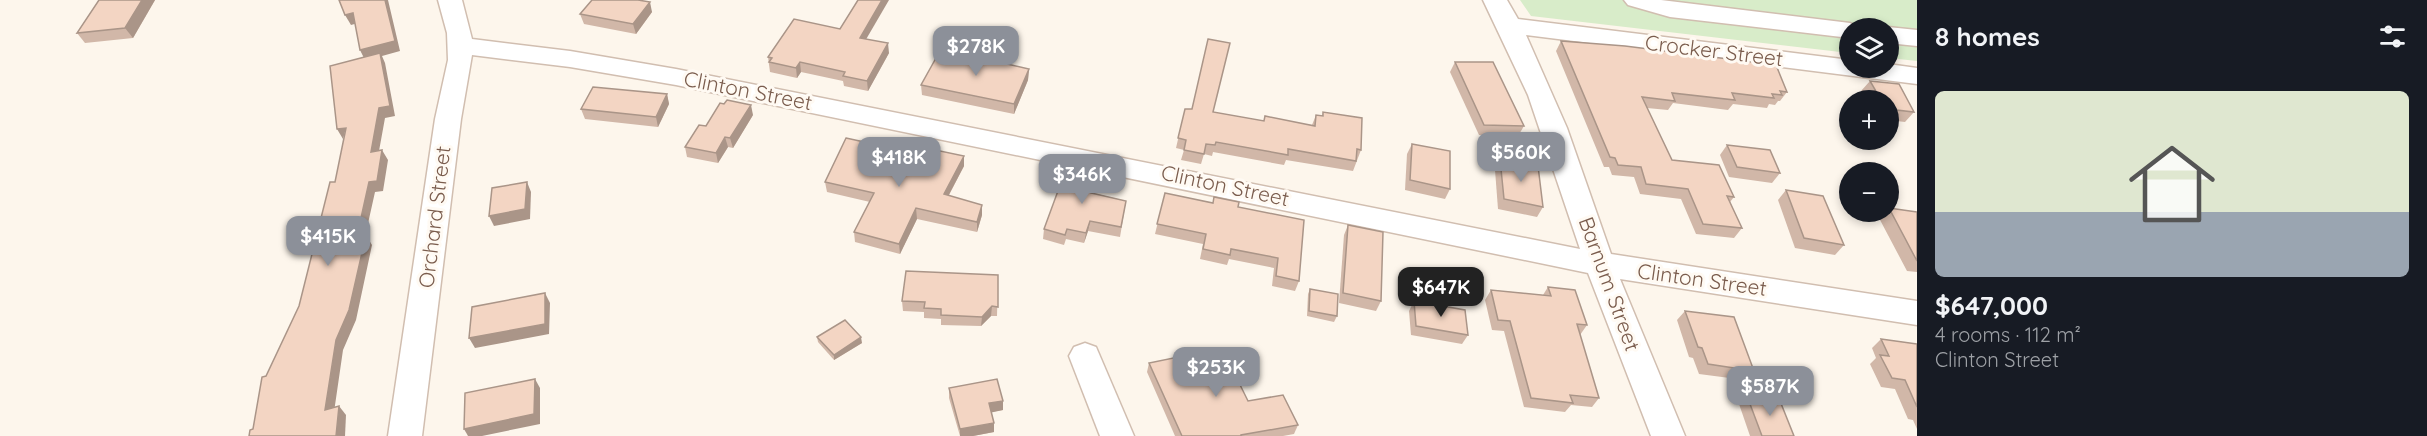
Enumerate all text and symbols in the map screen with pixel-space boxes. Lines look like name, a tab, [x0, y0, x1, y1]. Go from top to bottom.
map controls	[1839, 18, 1899, 222]
button: layers	[1839, 18, 1899, 78]
text: 8 homes	[1935, 20, 2040, 53]
icon: filters	[2376, 20, 2409, 53]
pin: $278K	[934, 26, 1018, 77]
street label: Crocker Street	[1644, 29, 1785, 71]
text: $278K	[947, 33, 1005, 58]
street label: Clinton Street	[682, 65, 815, 115]
button: +	[1839, 90, 1899, 150]
icon: home	[2118, 130, 2226, 238]
pin: $560K	[1479, 132, 1563, 183]
pin: $418K	[857, 137, 941, 188]
text: $560K	[1491, 139, 1551, 164]
street label: Orchard Street	[412, 144, 456, 289]
text: $418K	[872, 144, 926, 169]
pin: $346K	[1040, 154, 1124, 205]
street label: Clinton Street	[1159, 159, 1292, 211]
text: $346K	[1053, 161, 1111, 186]
button: −	[1839, 162, 1899, 222]
street label: Barnum Street	[1574, 213, 1646, 354]
pin: $415K	[286, 216, 370, 267]
text: $415K	[300, 223, 356, 248]
street label: Clinton Street	[1636, 257, 1768, 301]
pin: $647K	[1399, 267, 1483, 318]
text: $647K	[1412, 274, 1470, 299]
text: $647,000	[1935, 289, 2048, 322]
text: 4 rooms · 112 m²	[1935, 322, 2081, 347]
pin: $253K	[1174, 347, 1258, 398]
text: Clinton Street	[1935, 347, 2059, 372]
text: $253K	[1187, 354, 1245, 379]
pin: $587K	[1728, 366, 1812, 417]
text: $587K	[1741, 373, 1799, 398]

